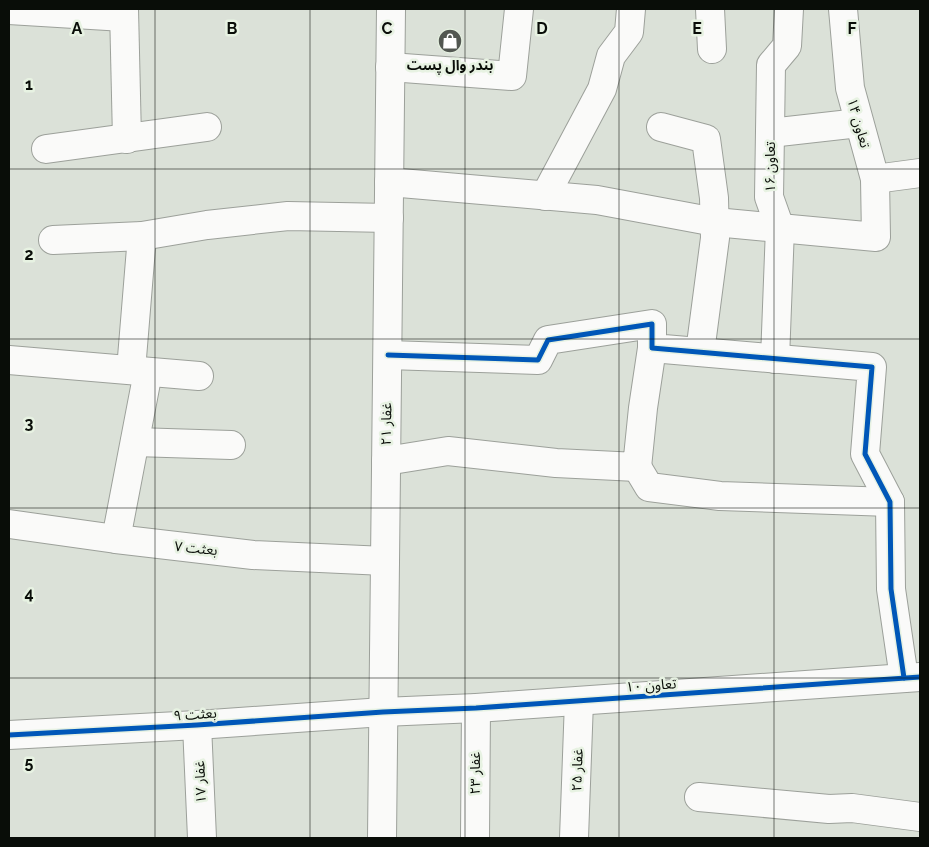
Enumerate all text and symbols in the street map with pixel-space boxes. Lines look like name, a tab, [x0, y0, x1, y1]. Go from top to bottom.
text: A	[72, 19, 83, 38]
text: B	[227, 19, 238, 38]
text: C	[382, 19, 393, 38]
text: D	[536, 19, 548, 38]
text: E	[692, 19, 702, 38]
text: F	[847, 19, 857, 38]
shop icon: بندر وال پست	[437, 28, 463, 54]
place label: بندر وال پست	[407, 57, 493, 75]
text: 1	[25, 75, 33, 94]
street label: تعاون ۱۴	[843, 96, 874, 150]
street label: تعاون ۱۶	[762, 141, 779, 193]
text: 2	[24, 245, 34, 264]
street label: غفار ۲۱	[378, 402, 395, 446]
text: 3	[25, 414, 34, 433]
street label: بعثت ۷	[174, 538, 219, 558]
text: 4	[24, 584, 34, 603]
street label: تعاون ۱۰	[625, 675, 677, 696]
street label: بعثت ۹	[173, 704, 217, 724]
street label: غفار ۲۵	[568, 748, 587, 792]
street label: غفار ۲۳	[467, 752, 484, 794]
text: 5	[25, 753, 34, 772]
street label: غفار ۱۷	[191, 760, 210, 804]

